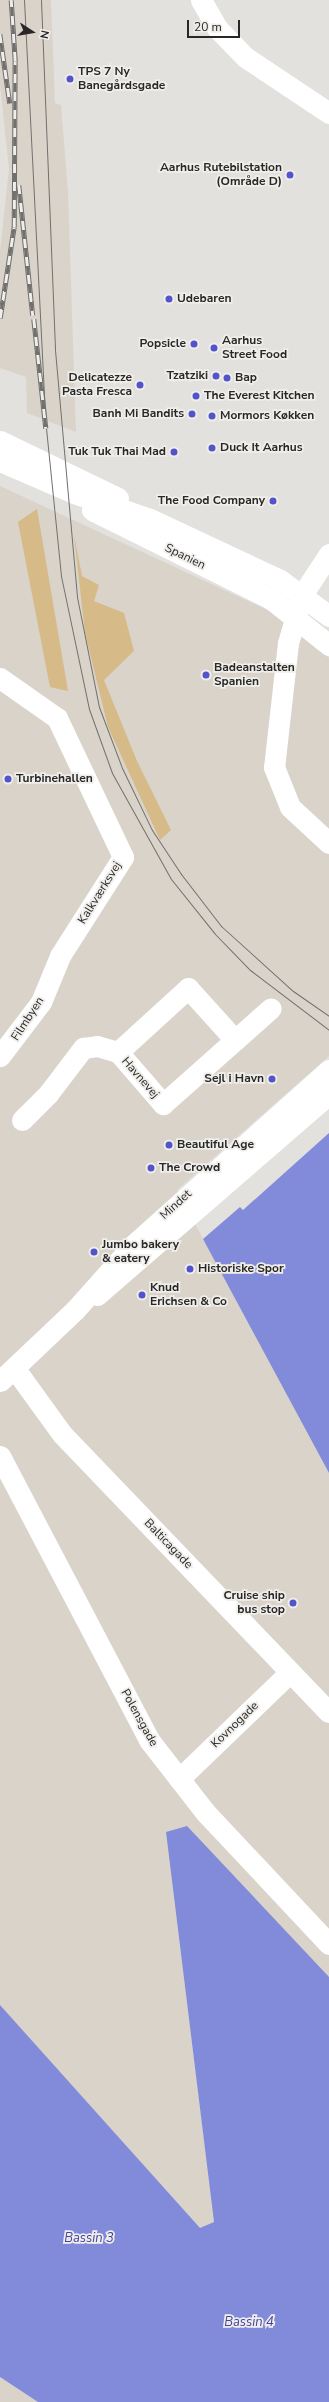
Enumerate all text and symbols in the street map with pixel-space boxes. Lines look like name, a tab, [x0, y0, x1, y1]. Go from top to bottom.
north arrow	[12, 12, 52, 52]
scale bar	[189, 12, 242, 38]
text: 20 m	[194, 19, 222, 35]
text: N	[36, 29, 52, 40]
place label: TPS 7 Ny Banegårdsgade	[78, 65, 165, 93]
marker: TPS 7 Ny Banegårdsgade	[65, 74, 75, 84]
place label: Aarhus Rutebilstation (Område D)	[160, 161, 282, 189]
marker: Aarhus Rutebilstation (Område D)	[285, 170, 295, 180]
place label: Udebaren	[177, 292, 231, 306]
marker: Udebaren	[164, 294, 174, 304]
place label: Aarhus Street Food	[222, 334, 287, 362]
place label: Popsicle	[140, 337, 186, 351]
marker: Popsicle	[189, 339, 199, 349]
marker: Aarhus Street Food	[209, 343, 219, 353]
place label: Tzatziki	[166, 369, 208, 383]
place label: Delicatezze Pasta Fresca	[62, 371, 132, 399]
marker: Tzatziki	[211, 371, 221, 381]
place label: Bap	[235, 371, 257, 385]
marker: Bap	[222, 373, 232, 383]
marker: Delicatezze Pasta Fresca	[135, 380, 145, 390]
place label: The Everest Kitchen	[204, 389, 315, 403]
marker: The Everest Kitchen	[191, 391, 201, 401]
place label: Banh Mi Bandits	[93, 407, 184, 421]
marker: Banh Mi Bandits	[187, 409, 197, 419]
place label: Mormors Køkken	[220, 409, 314, 423]
marker: Mormors Køkken	[207, 411, 217, 421]
place label: Duck It Aarhus	[220, 441, 303, 455]
marker: Duck It Aarhus	[207, 443, 217, 453]
place label: Tuk Tuk Thai Mad	[68, 445, 166, 459]
marker: Tuk Tuk Thai Mad	[169, 447, 179, 457]
place label: The Food Company	[158, 494, 265, 508]
marker: The Food Company	[268, 496, 278, 506]
street label: Spanien	[162, 541, 208, 573]
place label: Badeanstalten Spanien	[214, 661, 295, 689]
marker: Badeanstalten Spanien	[201, 670, 211, 680]
place label: Turbinehallen	[16, 772, 93, 786]
marker: Turbinehallen	[3, 774, 13, 784]
street label: Kalkværksvej	[75, 859, 125, 927]
street label: Filmbyen	[9, 994, 47, 1044]
street label: Havnevej	[118, 1054, 162, 1102]
place label: Sejl i Havn	[204, 1072, 264, 1086]
marker: Sejl i Havn	[267, 1074, 277, 1084]
place label: Beautiful Age	[177, 1138, 254, 1152]
marker: Beautiful Age	[164, 1140, 174, 1150]
place label: The Crowd	[159, 1161, 220, 1175]
marker: The Crowd	[146, 1163, 156, 1173]
street label: Mindet	[157, 1187, 195, 1223]
place label: Jumbo bakery & eatery	[102, 1238, 179, 1266]
marker: Jumbo bakery & eatery	[89, 1247, 99, 1257]
place label: Historiske Spor	[198, 1262, 284, 1276]
marker: Historiske Spor	[185, 1264, 195, 1274]
place label: Knud Erichsen & Co	[150, 1281, 227, 1309]
marker: Knud Erichsen & Co	[137, 1290, 147, 1300]
street label: Balticagade	[141, 1516, 195, 1572]
place label: Cruise ship bus stop	[223, 1589, 285, 1617]
marker: Cruise ship bus stop	[288, 1598, 298, 1608]
street label: Polensgade	[117, 1687, 161, 1749]
street label: Kovnogade	[208, 1699, 262, 1751]
water label: Bassin 3	[64, 2230, 114, 2246]
water label: Bassin 4	[224, 2314, 274, 2330]

